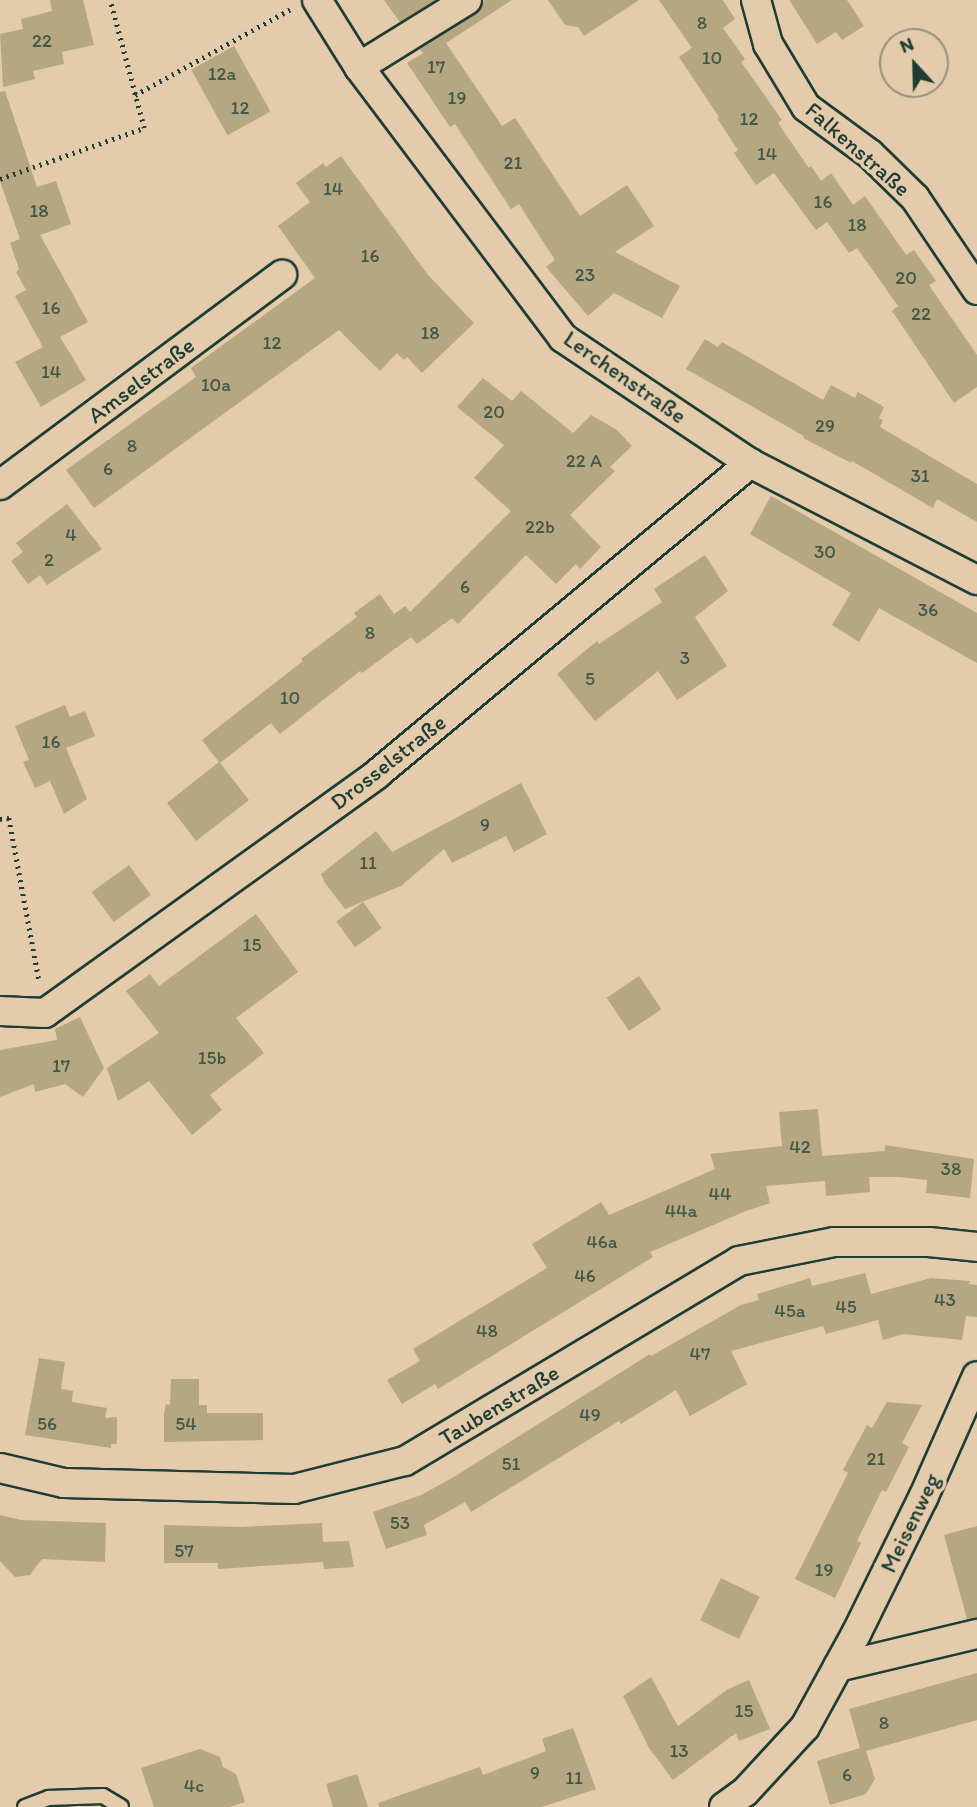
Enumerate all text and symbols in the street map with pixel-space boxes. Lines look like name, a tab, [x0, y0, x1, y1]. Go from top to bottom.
house number: 8	[697, 12, 707, 34]
north arrow	[879, 28, 949, 98]
house number: 22	[32, 30, 52, 52]
text: N	[896, 32, 917, 58]
house number: 10	[702, 47, 722, 69]
house number: 17	[427, 56, 445, 78]
house number: 12a	[208, 63, 236, 85]
house number: 19	[448, 87, 466, 109]
street label: Falkenstraße	[800, 96, 916, 202]
house number: 12	[231, 97, 249, 119]
house number: 12	[740, 108, 758, 130]
house number: 14	[757, 143, 777, 165]
house number: 21	[504, 152, 522, 174]
house number: 14	[323, 178, 343, 200]
house number: 16	[814, 191, 832, 213]
house number: 18	[29, 200, 49, 222]
house number: 18	[847, 214, 867, 236]
house number: 16	[361, 245, 379, 267]
house number: 23	[575, 264, 595, 286]
house number: 20	[895, 267, 917, 289]
house number: 16	[42, 297, 60, 319]
house number: 22	[911, 303, 931, 325]
house number: 18	[420, 322, 440, 344]
street label: Lerchenstraße	[558, 325, 692, 429]
street label: Amselstraße	[82, 331, 200, 429]
house number: 12	[263, 332, 281, 354]
house number: 14	[41, 361, 61, 383]
house number: 10a	[201, 374, 231, 396]
house number: 20	[483, 401, 505, 423]
house number: 29	[815, 415, 835, 437]
house number: 8	[127, 435, 137, 457]
house number: 22 A	[566, 450, 602, 472]
house number: 6	[103, 458, 113, 480]
house number: 31	[910, 465, 930, 487]
house number: 22b	[525, 516, 555, 538]
house number: 4	[65, 524, 77, 546]
house number: 30	[814, 541, 836, 563]
house number: 2	[44, 549, 54, 571]
house number: 6	[460, 576, 470, 598]
house number: 36	[918, 599, 938, 621]
house number: 8	[365, 622, 375, 644]
house number: 3	[680, 647, 690, 669]
house number: 5	[585, 668, 595, 690]
house number: 10	[280, 687, 300, 709]
street label: Drosselstraße	[325, 708, 451, 816]
house number: 16	[42, 731, 60, 753]
house number: 9	[480, 814, 490, 836]
house number: 11	[359, 852, 377, 874]
house number: 15	[243, 934, 261, 956]
house number: 15b	[198, 1047, 226, 1069]
house number: 17	[52, 1055, 70, 1077]
house number: 42	[789, 1136, 811, 1158]
house number: 38	[941, 1158, 961, 1180]
house number: 44	[709, 1183, 731, 1205]
house number: 44a	[665, 1200, 697, 1222]
house number: 46a	[586, 1231, 618, 1253]
house number: 46	[574, 1265, 596, 1287]
house number: 43	[934, 1289, 956, 1311]
house number: 45	[835, 1296, 857, 1318]
house number: 45a	[774, 1300, 806, 1322]
house number: 48	[476, 1320, 498, 1342]
house number: 47	[690, 1343, 710, 1365]
street label: Taubenstraße	[434, 1358, 564, 1452]
house number: 49	[579, 1404, 601, 1426]
house number: 56	[37, 1413, 57, 1435]
house number: 54	[175, 1413, 197, 1435]
house number: 21	[867, 1448, 885, 1470]
house number: 51	[502, 1453, 520, 1475]
street label: Meisenweg	[874, 1469, 946, 1577]
house number: 53	[390, 1512, 410, 1534]
house number: 57	[174, 1540, 194, 1562]
house number: 19	[815, 1559, 833, 1581]
house number: 15	[735, 1700, 753, 1722]
house number: 8	[879, 1712, 889, 1734]
house number: 13	[669, 1740, 689, 1762]
house number: 9	[530, 1762, 540, 1784]
house number: 6	[842, 1764, 852, 1786]
house number: 11	[565, 1767, 583, 1789]
house number: 4c	[184, 1775, 204, 1797]

